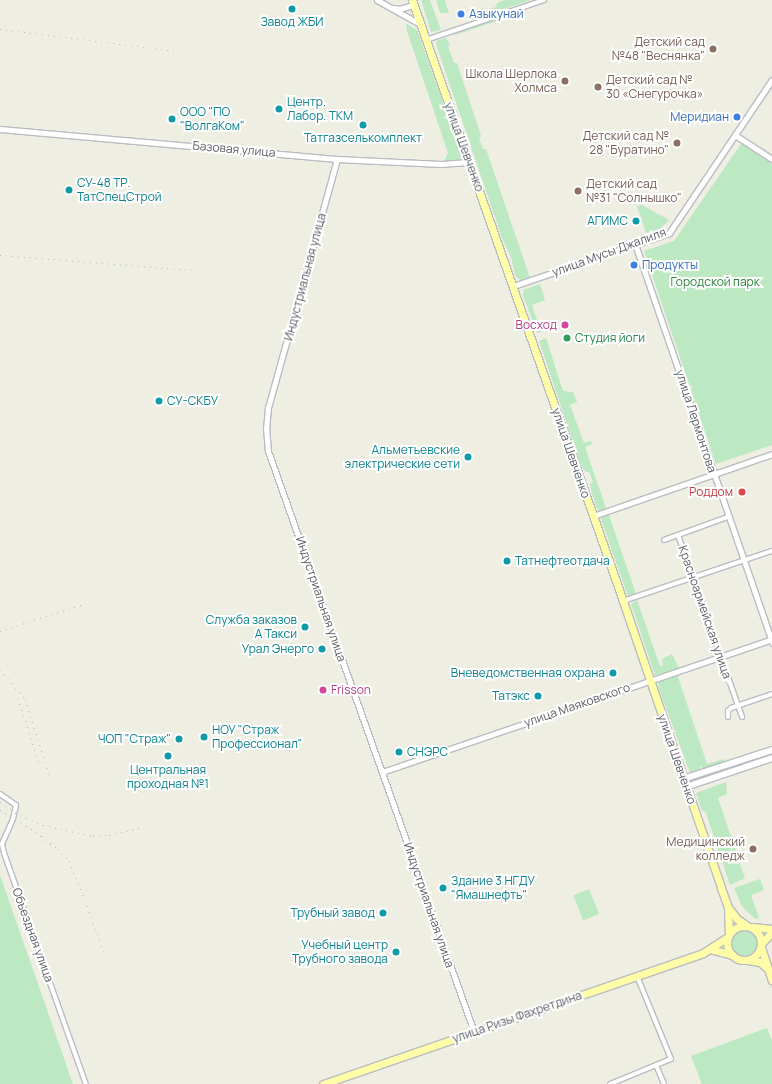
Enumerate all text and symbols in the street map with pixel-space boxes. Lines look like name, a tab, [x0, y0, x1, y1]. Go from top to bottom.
marker: Завод ЖБИ	[287, 4, 297, 14]
place label: Азыкунай	[469, 7, 524, 21]
marker: Азыкунай	[456, 9, 466, 19]
place label: Завод ЖБИ	[260, 15, 324, 29]
place label: Детский сад №48 "Веснянка"	[612, 35, 705, 63]
marker: Детский сад №48 "Веснянка"	[708, 44, 718, 54]
place label: Школа Шерлока Холмса	[466, 67, 557, 95]
place label: Детский сад № 30 «Снегурочка»	[606, 73, 703, 101]
marker: Школа Шерлока Холмса	[560, 76, 570, 86]
marker: Детский сад № 30 «Снегурочка»	[593, 82, 603, 92]
place label: Центр. Лабор. ТКМ	[287, 95, 353, 123]
street label: улица Шевченко	[441, 100, 487, 194]
marker: Центр. Лабор. ТКМ	[274, 104, 284, 114]
place label: ООО "ПО "ВолгаКом"	[180, 105, 245, 133]
place label: Меридиан	[670, 110, 729, 124]
marker: Меридиан	[732, 112, 742, 122]
marker: ООО "ПО "ВолгаКом"	[167, 114, 177, 124]
marker: Татгазселькомплект	[358, 120, 368, 130]
place label: Детский сад № 28 "Буратино"	[582, 129, 669, 157]
place label: Татгазселькомплект	[304, 131, 422, 145]
street label: Базовая улица	[192, 138, 276, 160]
marker: Детский сад № 28 "Буратино"	[672, 138, 682, 148]
place label: СУ-48 ТР. ТатСпецСтрой	[77, 176, 162, 204]
place label: Детский сад №31 "Солнышко"	[586, 177, 682, 205]
marker: СУ-48 ТР. ТатСпецСтрой	[64, 185, 74, 195]
marker: Детский сад №31 "Солнышко"	[573, 186, 583, 196]
street label: Индустриальная улица	[281, 212, 329, 342]
place label: АГИМС	[587, 214, 628, 228]
marker: АГИМС	[631, 216, 641, 226]
street label: улица Мусы Джалиля	[550, 225, 668, 279]
place label: Продукты	[642, 258, 698, 272]
marker: Продукты	[629, 260, 639, 270]
park label: Городской парк	[670, 275, 760, 289]
place label: Восход	[516, 318, 557, 332]
marker: Восход	[560, 320, 570, 330]
place label: Студия йоги	[575, 331, 645, 345]
marker: Студия йоги	[562, 333, 572, 343]
street label: улица Лермонтова	[673, 368, 719, 474]
place label: СУ-СКБУ	[167, 394, 218, 408]
marker: СУ-СКБУ	[154, 396, 164, 406]
street label: улица Шевченко	[549, 406, 593, 500]
place label: Альметьевские электрические сети	[345, 443, 460, 471]
marker: Альметьевские электрические сети	[463, 452, 473, 462]
place label: Роддом	[689, 485, 733, 499]
marker: Роддом	[736, 486, 748, 498]
street label: Индустриальная улица	[293, 534, 349, 664]
street label: Красноармейская улица	[675, 544, 735, 680]
place label: Татнефтеотдача	[515, 554, 610, 568]
marker: Татнефтеотдача	[502, 556, 512, 566]
place label: Служба заказов А Такси	[206, 613, 297, 641]
marker: Служба заказов А Такси	[300, 622, 310, 632]
place label: Урал Энерго	[242, 642, 314, 656]
marker: Урал Энерго	[317, 644, 327, 654]
place label: Вневедомственная охрана	[451, 666, 605, 680]
marker: Вневедомственная охрана	[608, 668, 618, 678]
street label: улица Маяковского	[522, 680, 632, 730]
place label: Frisson	[331, 683, 371, 697]
marker: Frisson	[318, 685, 328, 695]
place label: Татэкс	[492, 689, 530, 703]
marker: Татэкс	[533, 691, 543, 701]
street label: улица Шевченко	[655, 712, 699, 806]
place label: НОУ "Страж Профессионал"	[212, 723, 303, 751]
place label: ЧОП "Страж"	[98, 732, 171, 746]
marker: НОУ "Страж Профессионал"	[199, 732, 209, 742]
marker: ЧОП "Страж"	[174, 734, 184, 744]
place label: СНЭРС	[407, 745, 448, 759]
marker: СНЭРС	[394, 747, 404, 757]
marker: Центральная проходная №1	[163, 751, 173, 761]
place label: Центральная проходная №1	[127, 763, 209, 791]
place label: Медицинский колледж	[666, 835, 745, 863]
street label: Индустриальная улица	[401, 840, 457, 970]
marker: Медицинский колледж	[748, 844, 758, 854]
place label: Здание 3 НГДУ "Ямашнефть"	[451, 874, 535, 902]
marker: Здание 3 НГДУ "Ямашнефть"	[438, 883, 448, 893]
street label: Объездная улица	[9, 886, 57, 984]
place label: Трубный завод	[290, 906, 375, 920]
marker: Трубный завод	[378, 908, 388, 918]
place label: Учебный центр Трубного завода	[292, 938, 388, 966]
marker: Учебный центр Трубного завода	[391, 947, 401, 957]
street label: улица Ризы Фахретдина	[450, 988, 584, 1046]

